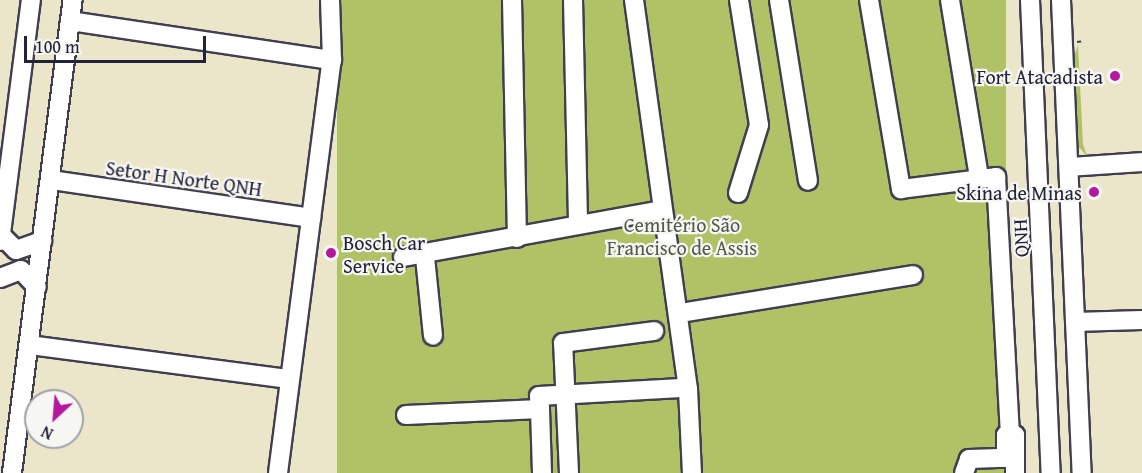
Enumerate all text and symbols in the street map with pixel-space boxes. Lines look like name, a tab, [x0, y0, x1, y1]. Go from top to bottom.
scale bar	[27, 24, 208, 62]
text: 100 m	[35, 33, 80, 60]
place label: Fort Atacadista	[976, 64, 1103, 88]
marker: Fort Atacadista	[1108, 69, 1122, 83]
street label: Setor H Norte QNH	[104, 155, 264, 201]
place label: Skina de Minas	[956, 180, 1082, 204]
marker: Skina de Minas	[1087, 185, 1101, 199]
park label: Cemitério São Francisco de Assis	[607, 213, 757, 260]
street label: QNH	[1007, 218, 1033, 258]
place label: Bosch Car Service	[343, 230, 425, 277]
marker: Bosch Car Service	[324, 246, 338, 260]
north arrow	[24, 389, 84, 449]
text: N	[37, 420, 57, 447]

